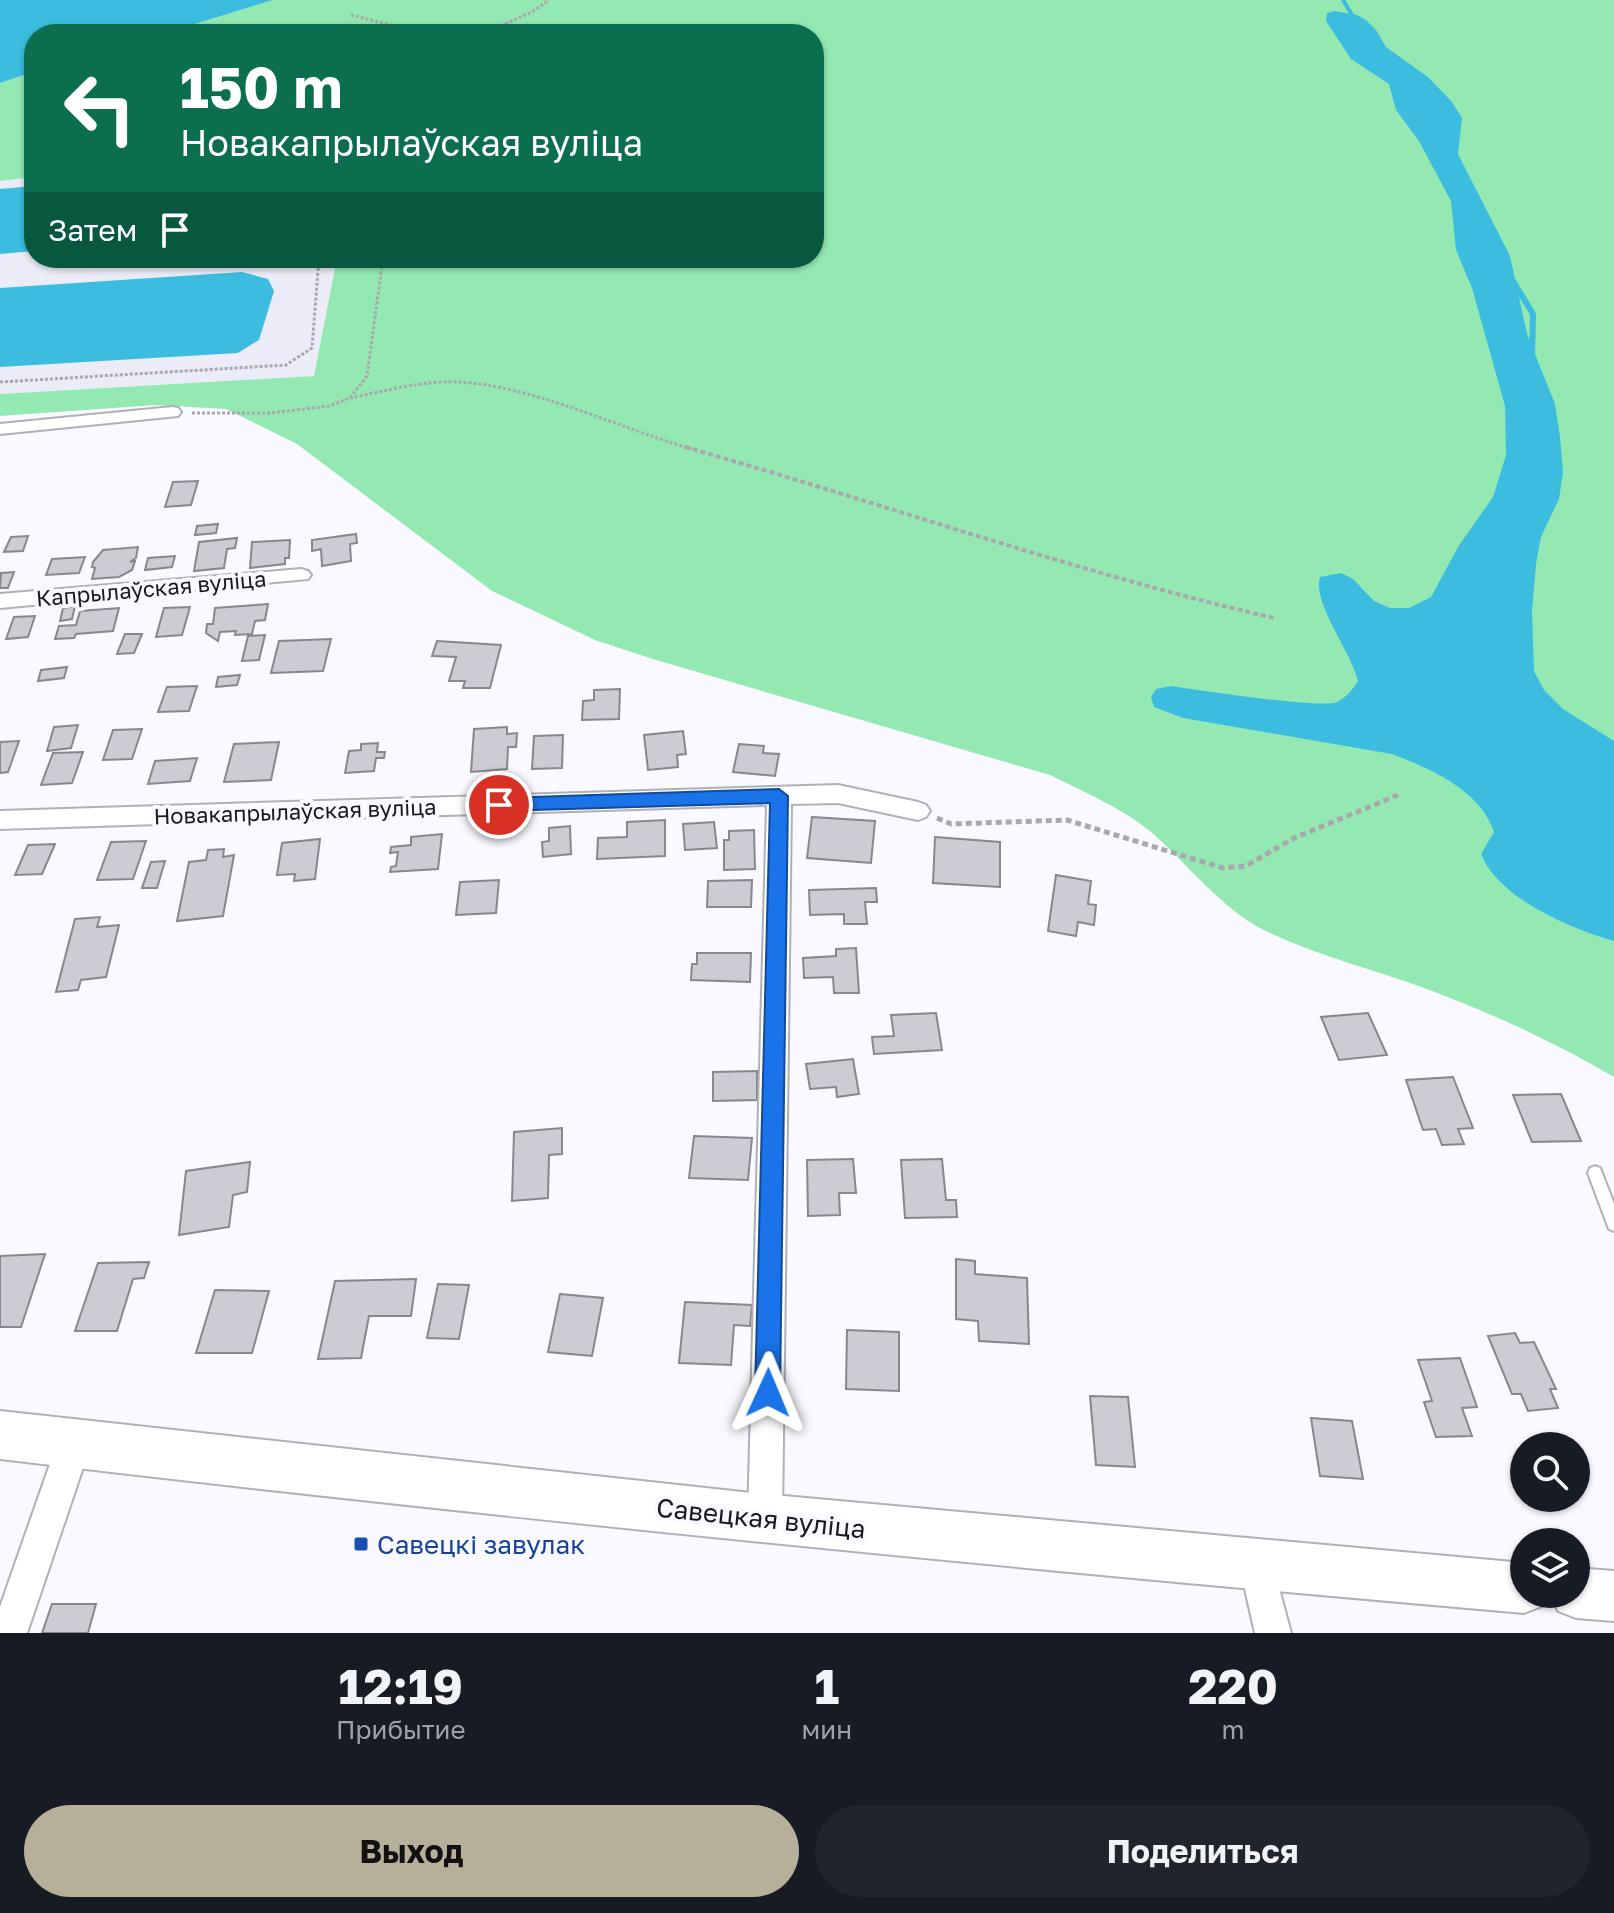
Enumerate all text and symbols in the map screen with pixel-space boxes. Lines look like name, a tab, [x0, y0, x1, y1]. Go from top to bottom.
text: 150 m	[180, 53, 342, 120]
icon: left	[48, 56, 152, 160]
text: Новакапрылаўская вуліца	[180, 121, 643, 164]
icon: arrive	[153, 208, 197, 252]
text: Затем	[48, 212, 137, 248]
street label: Капрылаўская вуліца	[35, 564, 267, 612]
pin	[465, 771, 533, 839]
icon: arrive	[477, 783, 521, 827]
street label: Новакапрылаўская вуліца	[153, 793, 437, 829]
position arrow	[726, 1351, 810, 1435]
map controls	[1510, 1432, 1590, 1608]
button: search	[1510, 1432, 1590, 1512]
street label: Савецкая вуліца	[655, 1492, 867, 1544]
button: layers	[1510, 1528, 1590, 1608]
place label: Савецкі завулак	[377, 1529, 585, 1560]
marker: Савецкі завулак	[352, 1535, 370, 1553]
text: 12:19	[339, 1657, 463, 1715]
text: 1	[814, 1657, 839, 1715]
text: 220	[1188, 1657, 1278, 1715]
text: Прибытие	[336, 1714, 466, 1745]
text: мин	[802, 1714, 852, 1745]
text: m	[1222, 1714, 1245, 1745]
button: Выход	[24, 1805, 799, 1897]
button: Поделиться	[815, 1805, 1590, 1897]

